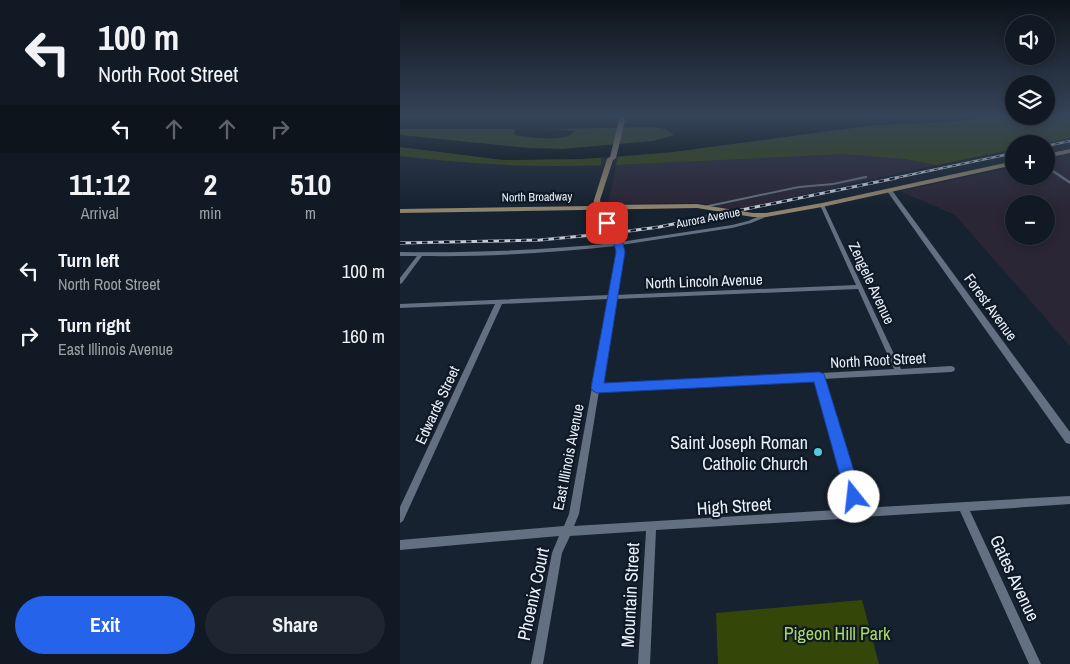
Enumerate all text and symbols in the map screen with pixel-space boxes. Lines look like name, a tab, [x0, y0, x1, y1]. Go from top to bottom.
text: 100 m	[98, 14, 179, 61]
map controls	[1005, 15, 1055, 245]
button: sound	[1005, 15, 1055, 65]
icon: left	[15, 20, 80, 85]
text: North Root Street	[98, 59, 238, 89]
button: layers	[1005, 75, 1055, 125]
icon: left	[107, 115, 135, 143]
icon: ahead	[160, 115, 188, 143]
icon: ahead	[213, 115, 241, 143]
icon: right	[266, 115, 294, 143]
button: +	[1005, 135, 1055, 185]
text: 11:12	[69, 164, 130, 204]
text: 2	[203, 164, 217, 204]
text: 510	[290, 164, 331, 204]
street label: North Broadway	[502, 188, 572, 206]
button: −	[1005, 195, 1055, 245]
text: Arrival	[81, 202, 119, 224]
text: min	[199, 202, 221, 224]
text: m	[305, 202, 316, 224]
pin	[586, 202, 628, 244]
street label: Aurora Avenue	[674, 204, 741, 232]
icon: arrive	[593, 209, 621, 237]
street label: Zengele Avenue	[844, 238, 900, 328]
text: Turn left	[58, 247, 119, 273]
icon: left	[15, 257, 43, 285]
text: 100 m	[342, 258, 385, 284]
street label: North Lincoln Avenue	[645, 268, 763, 294]
street label: Forest Avenue	[959, 269, 1023, 345]
text: North Root Street	[58, 273, 160, 295]
text: Turn right	[58, 312, 130, 338]
icon: right	[15, 322, 43, 350]
text: 160 m	[342, 323, 385, 349]
text: East Illinois Avenue	[58, 338, 173, 360]
street label: North Root Street	[830, 347, 927, 373]
street label: Edwards Street	[410, 362, 465, 448]
street label: East Illinois Avenue	[547, 402, 589, 512]
place label: Saint Joseph Roman Catholic Church	[670, 430, 808, 476]
marker: Saint Joseph Roman Catholic Church	[812, 446, 824, 458]
position arrow	[827, 470, 879, 522]
street label: High Street	[696, 491, 772, 521]
street label: Gates Avenue	[984, 531, 1046, 625]
street label: Mountain Street	[615, 542, 645, 648]
street label: Phoenix Court	[511, 545, 555, 643]
button: Exit	[15, 596, 195, 654]
button: Share	[205, 596, 385, 654]
park label: Pigeon Hill Park	[784, 621, 891, 646]

